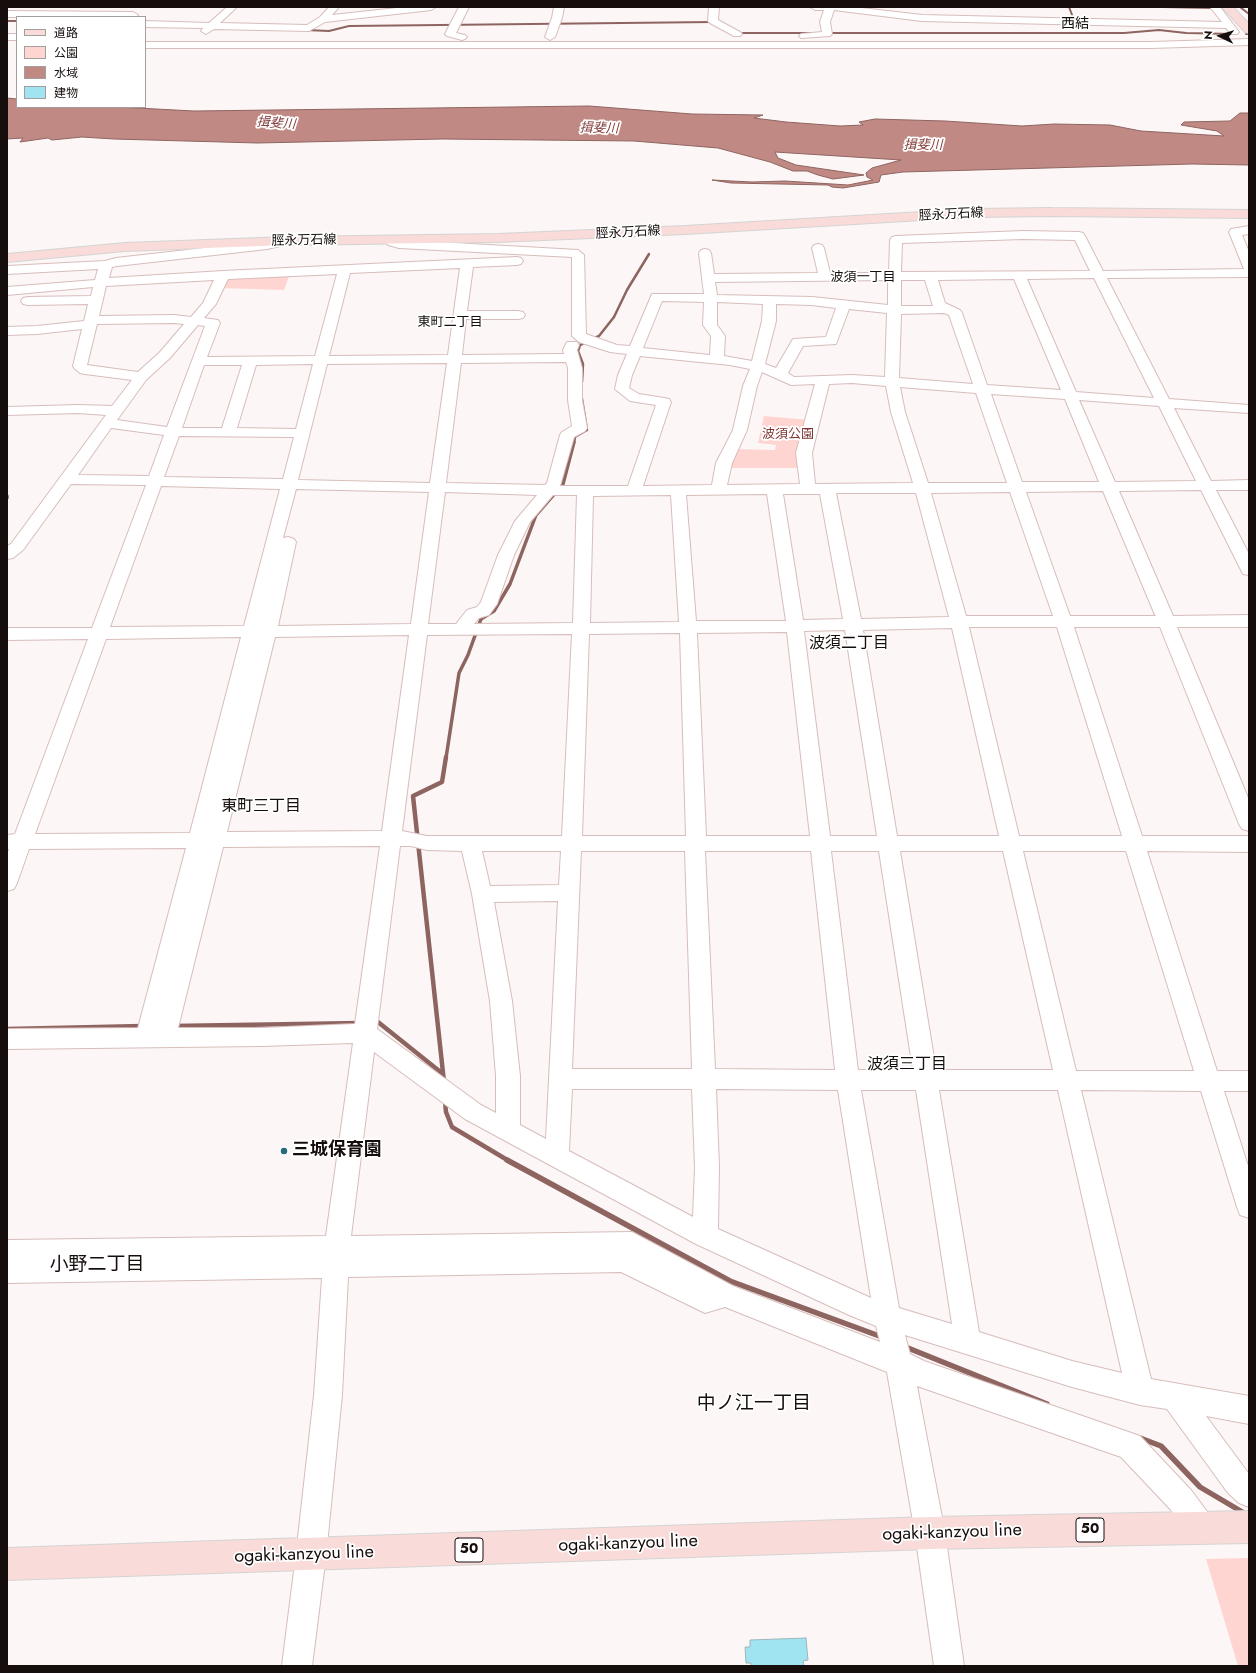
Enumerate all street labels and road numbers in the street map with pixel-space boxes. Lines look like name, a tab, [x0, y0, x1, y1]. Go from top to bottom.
street label: 脛永万石線	[918, 206, 984, 224]
street label: 脛永万石線	[595, 224, 661, 242]
street label: 脛永万石線	[271, 233, 337, 249]
road number: 50	[1076, 1518, 1104, 1542]
street label: ogaki-kanzyou line	[882, 1520, 1022, 1546]
street label: ogaki-kanzyou line	[558, 1531, 698, 1557]
road number: 50	[455, 1538, 483, 1562]
street label: ogaki-kanzyou line	[234, 1542, 374, 1568]

